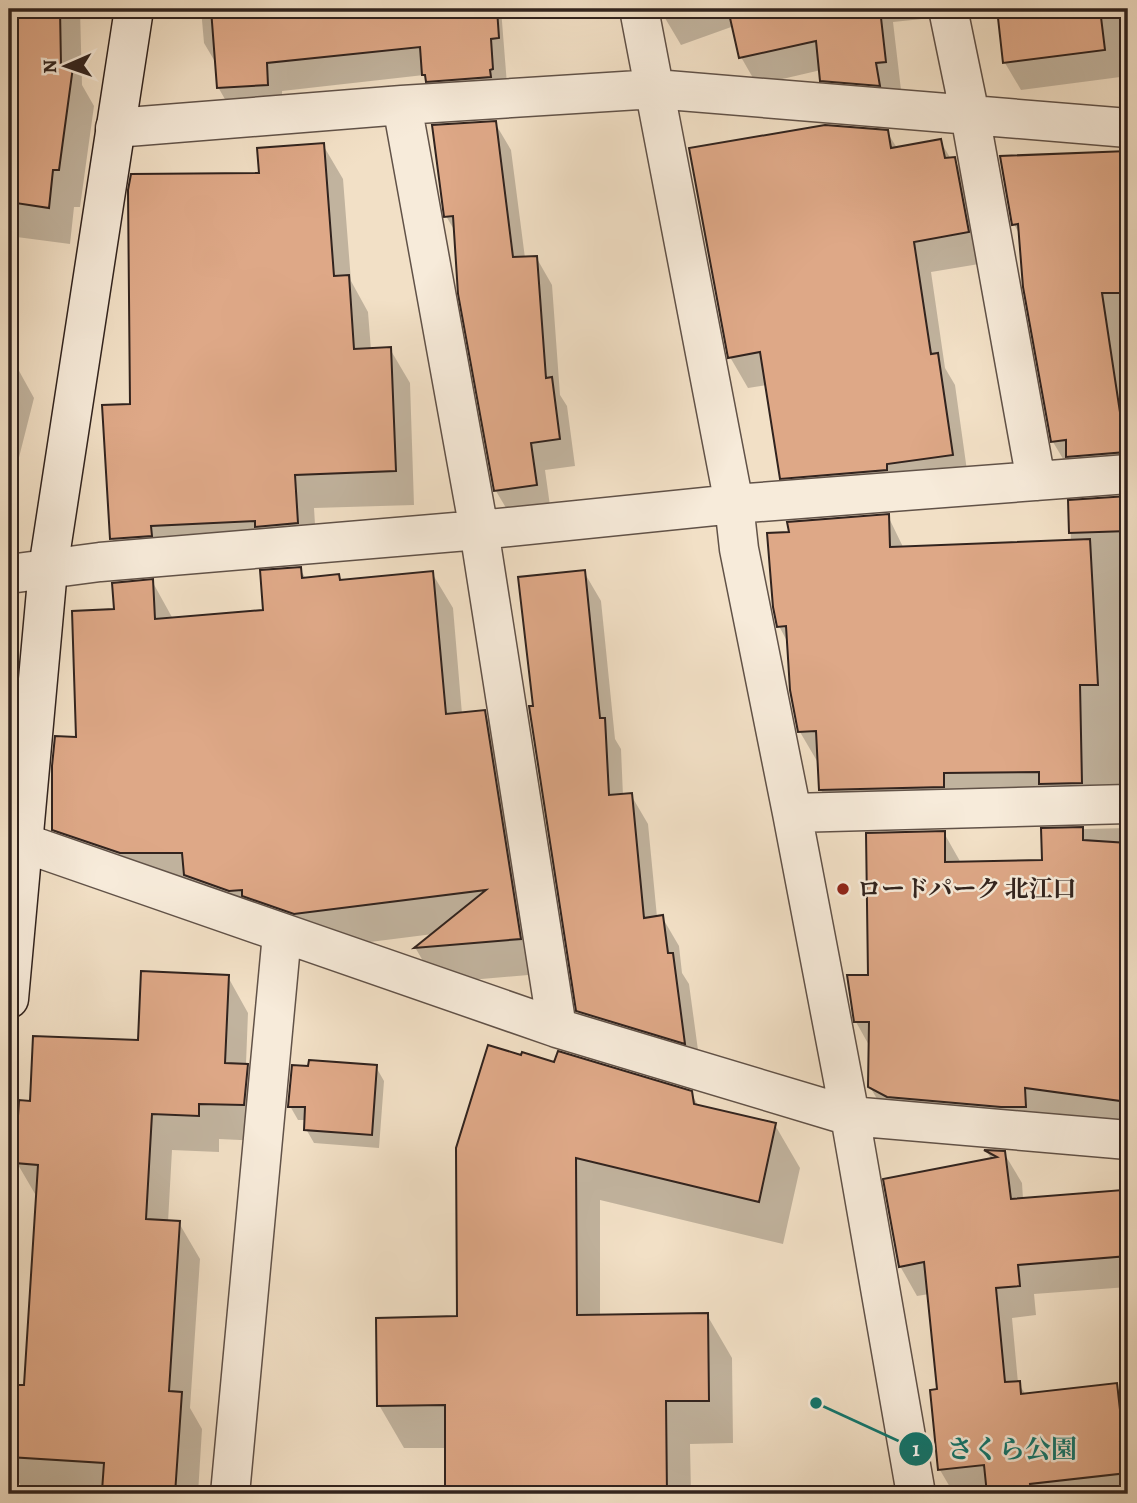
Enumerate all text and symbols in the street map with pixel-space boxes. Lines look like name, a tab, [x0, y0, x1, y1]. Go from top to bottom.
north arrow	[32, 32, 102, 102]
text: N	[37, 59, 63, 74]
place label: ロードパーク 北江口	[857, 873, 1077, 905]
marker: ロードパーク 北江口	[835, 881, 851, 897]
callout: さくら公園	[898, 1425, 1091, 1472]
text: さくら公園	[947, 1432, 1077, 1467]
text: 1	[912, 1435, 920, 1463]

